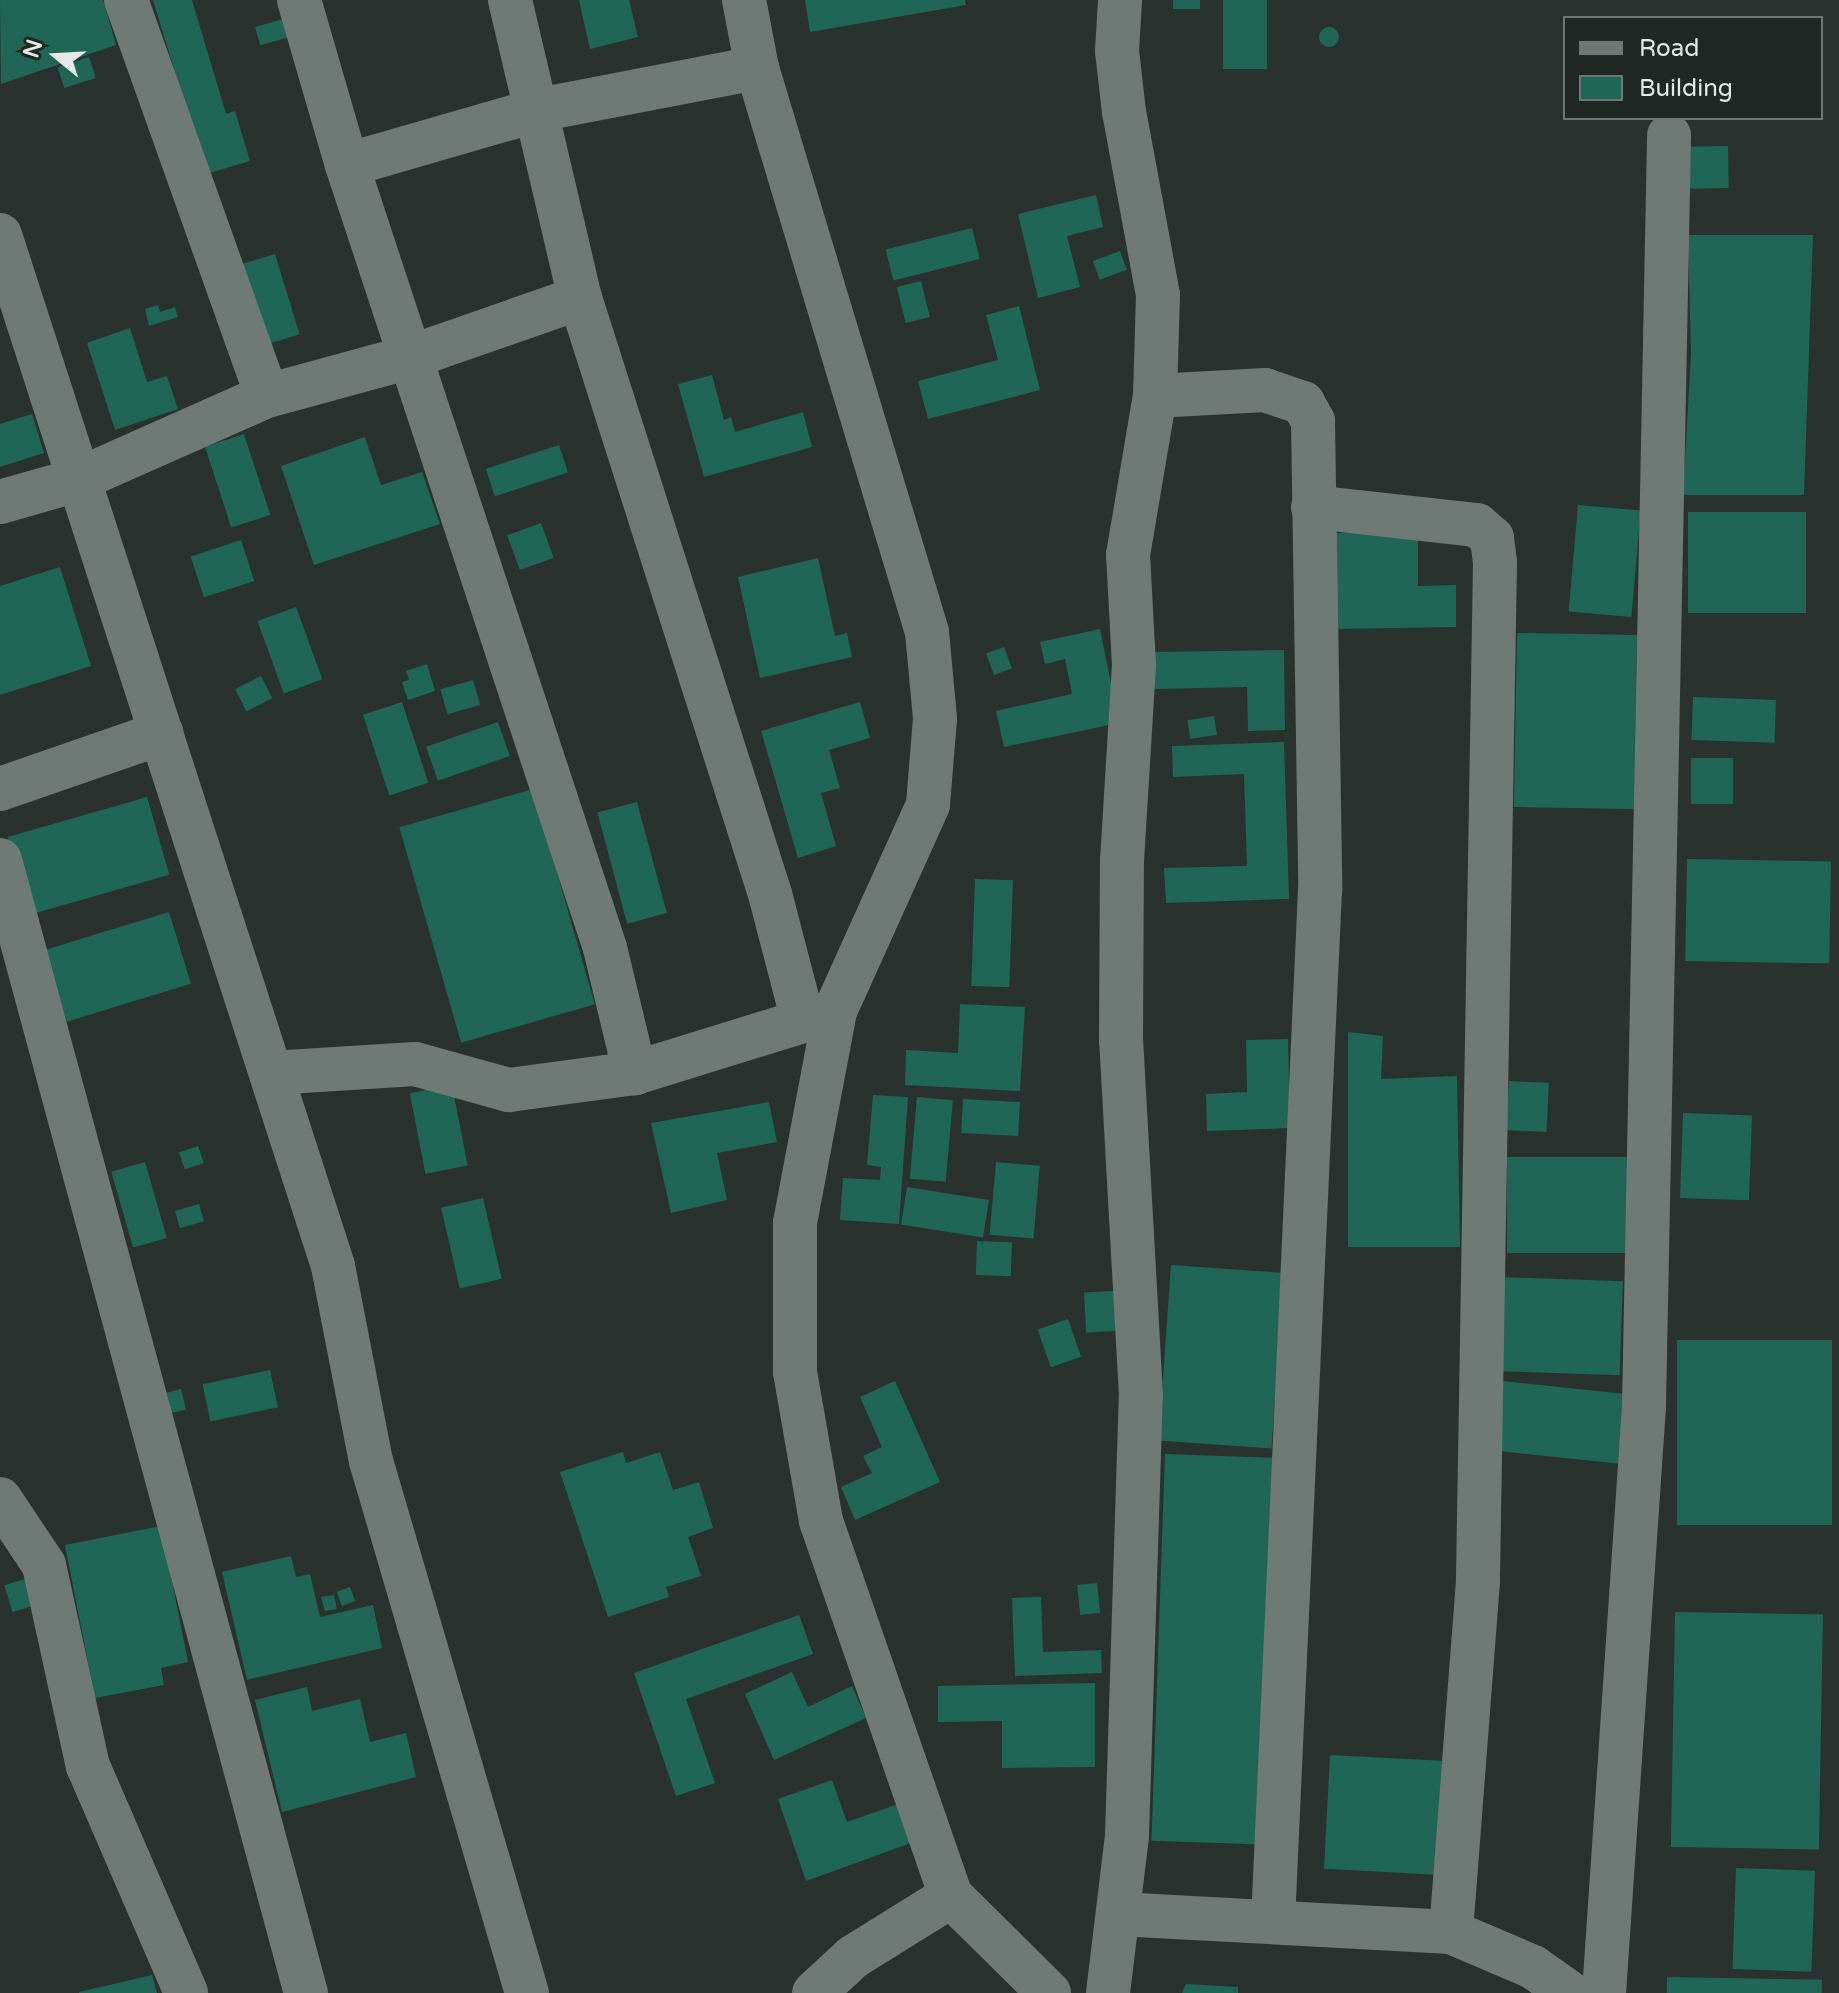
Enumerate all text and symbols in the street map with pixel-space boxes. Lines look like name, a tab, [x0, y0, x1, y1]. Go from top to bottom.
north arrow	[16, 16, 96, 96]
legend	[1563, 16, 1823, 120]
text: Road	[1639, 34, 1699, 63]
text: N	[18, 36, 48, 61]
text: Building	[1639, 74, 1733, 103]

